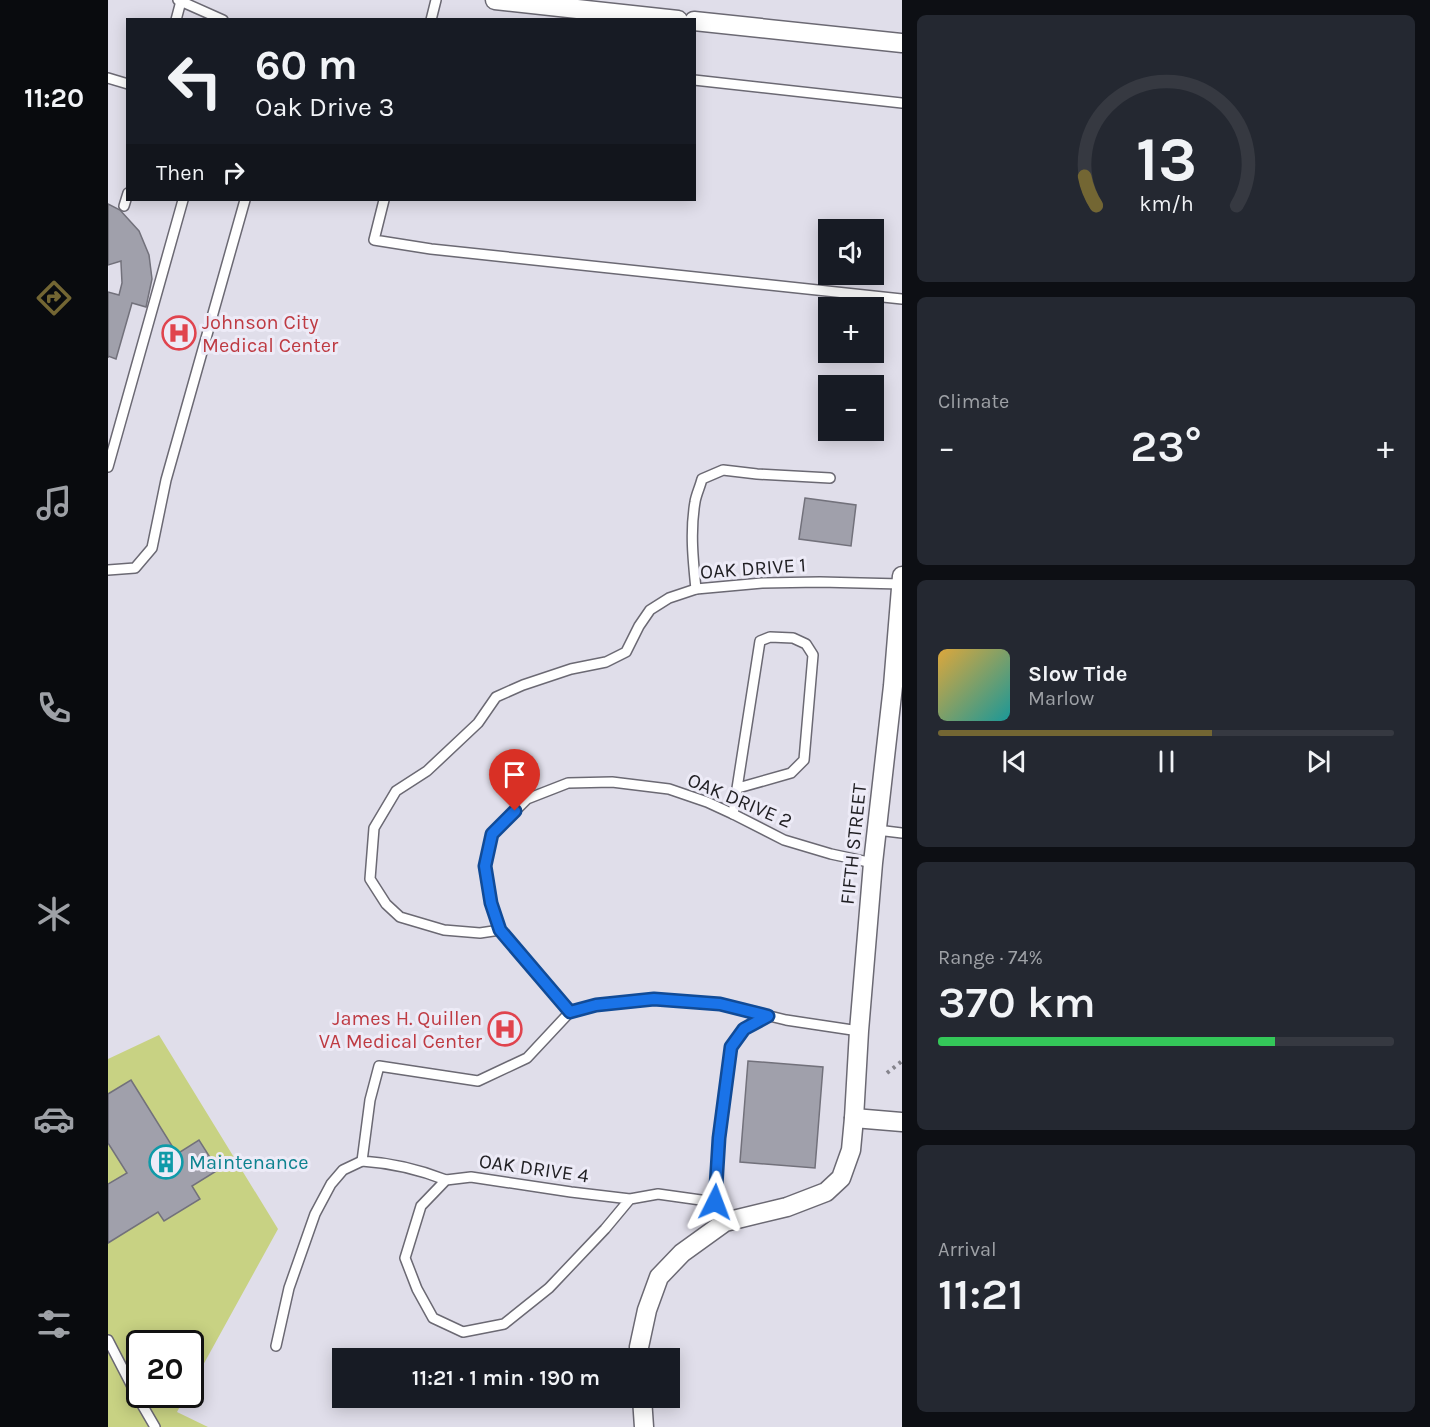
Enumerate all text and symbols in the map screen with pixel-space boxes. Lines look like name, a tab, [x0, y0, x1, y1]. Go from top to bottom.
text: 60 m	[255, 40, 358, 90]
icon: left	[156, 42, 234, 120]
text: 11:20	[24, 82, 84, 114]
text: Oak Drive 3	[255, 91, 394, 123]
text: 13	[1135, 123, 1197, 196]
icon: right	[217, 156, 250, 189]
text: Then	[156, 160, 205, 186]
text: km/h	[1139, 191, 1193, 216]
map controls	[818, 219, 884, 441]
button: sound	[818, 219, 884, 285]
icon: directions	[33, 277, 75, 319]
button: +	[818, 297, 884, 363]
place label: Johnson City Medical Center	[202, 311, 339, 357]
hospital icon: Johnson City Medical Center	[161, 315, 197, 351]
button: −	[818, 375, 884, 441]
text: Climate	[938, 390, 1009, 413]
text: 23°	[1130, 420, 1202, 472]
text: −	[938, 428, 955, 466]
text: +	[1377, 428, 1394, 466]
icon: music	[33, 482, 75, 524]
street label: OAK DRIVE 1	[699, 553, 807, 584]
text: Slow Tide	[1028, 661, 1128, 687]
icon: phone	[33, 687, 75, 729]
text: Marlow	[1028, 687, 1094, 710]
icon: previous	[998, 745, 1031, 778]
icon: pause	[1150, 745, 1183, 778]
icon: next	[1302, 745, 1335, 778]
pin	[489, 749, 540, 811]
icon: arrive	[498, 758, 531, 791]
street label: OAK DRIVE 2	[684, 768, 795, 833]
street label: FIFTH STREET	[836, 782, 871, 906]
icon: climate	[33, 893, 75, 935]
text: Range · 74%	[938, 946, 1043, 969]
text: 370 km	[938, 976, 1096, 1028]
place label: James H. Quillen VA Medical Center	[319, 1007, 483, 1053]
hospital icon: James H. Quillen VA Medical Center	[487, 1011, 523, 1047]
icon: car	[33, 1098, 75, 1140]
building icon: Maintenance	[148, 1144, 184, 1180]
street label: OAK DRIVE 4	[477, 1149, 590, 1188]
place label: Maintenance	[189, 1151, 309, 1174]
position arrow	[683, 1170, 747, 1234]
text: Arrival	[938, 1238, 997, 1261]
text: 11:21	[938, 1268, 1024, 1320]
icon: filters	[33, 1303, 75, 1345]
speed limit sign: 20	[126, 1330, 204, 1408]
text: 11:21 · 1 min · 190 m	[412, 1365, 600, 1391]

